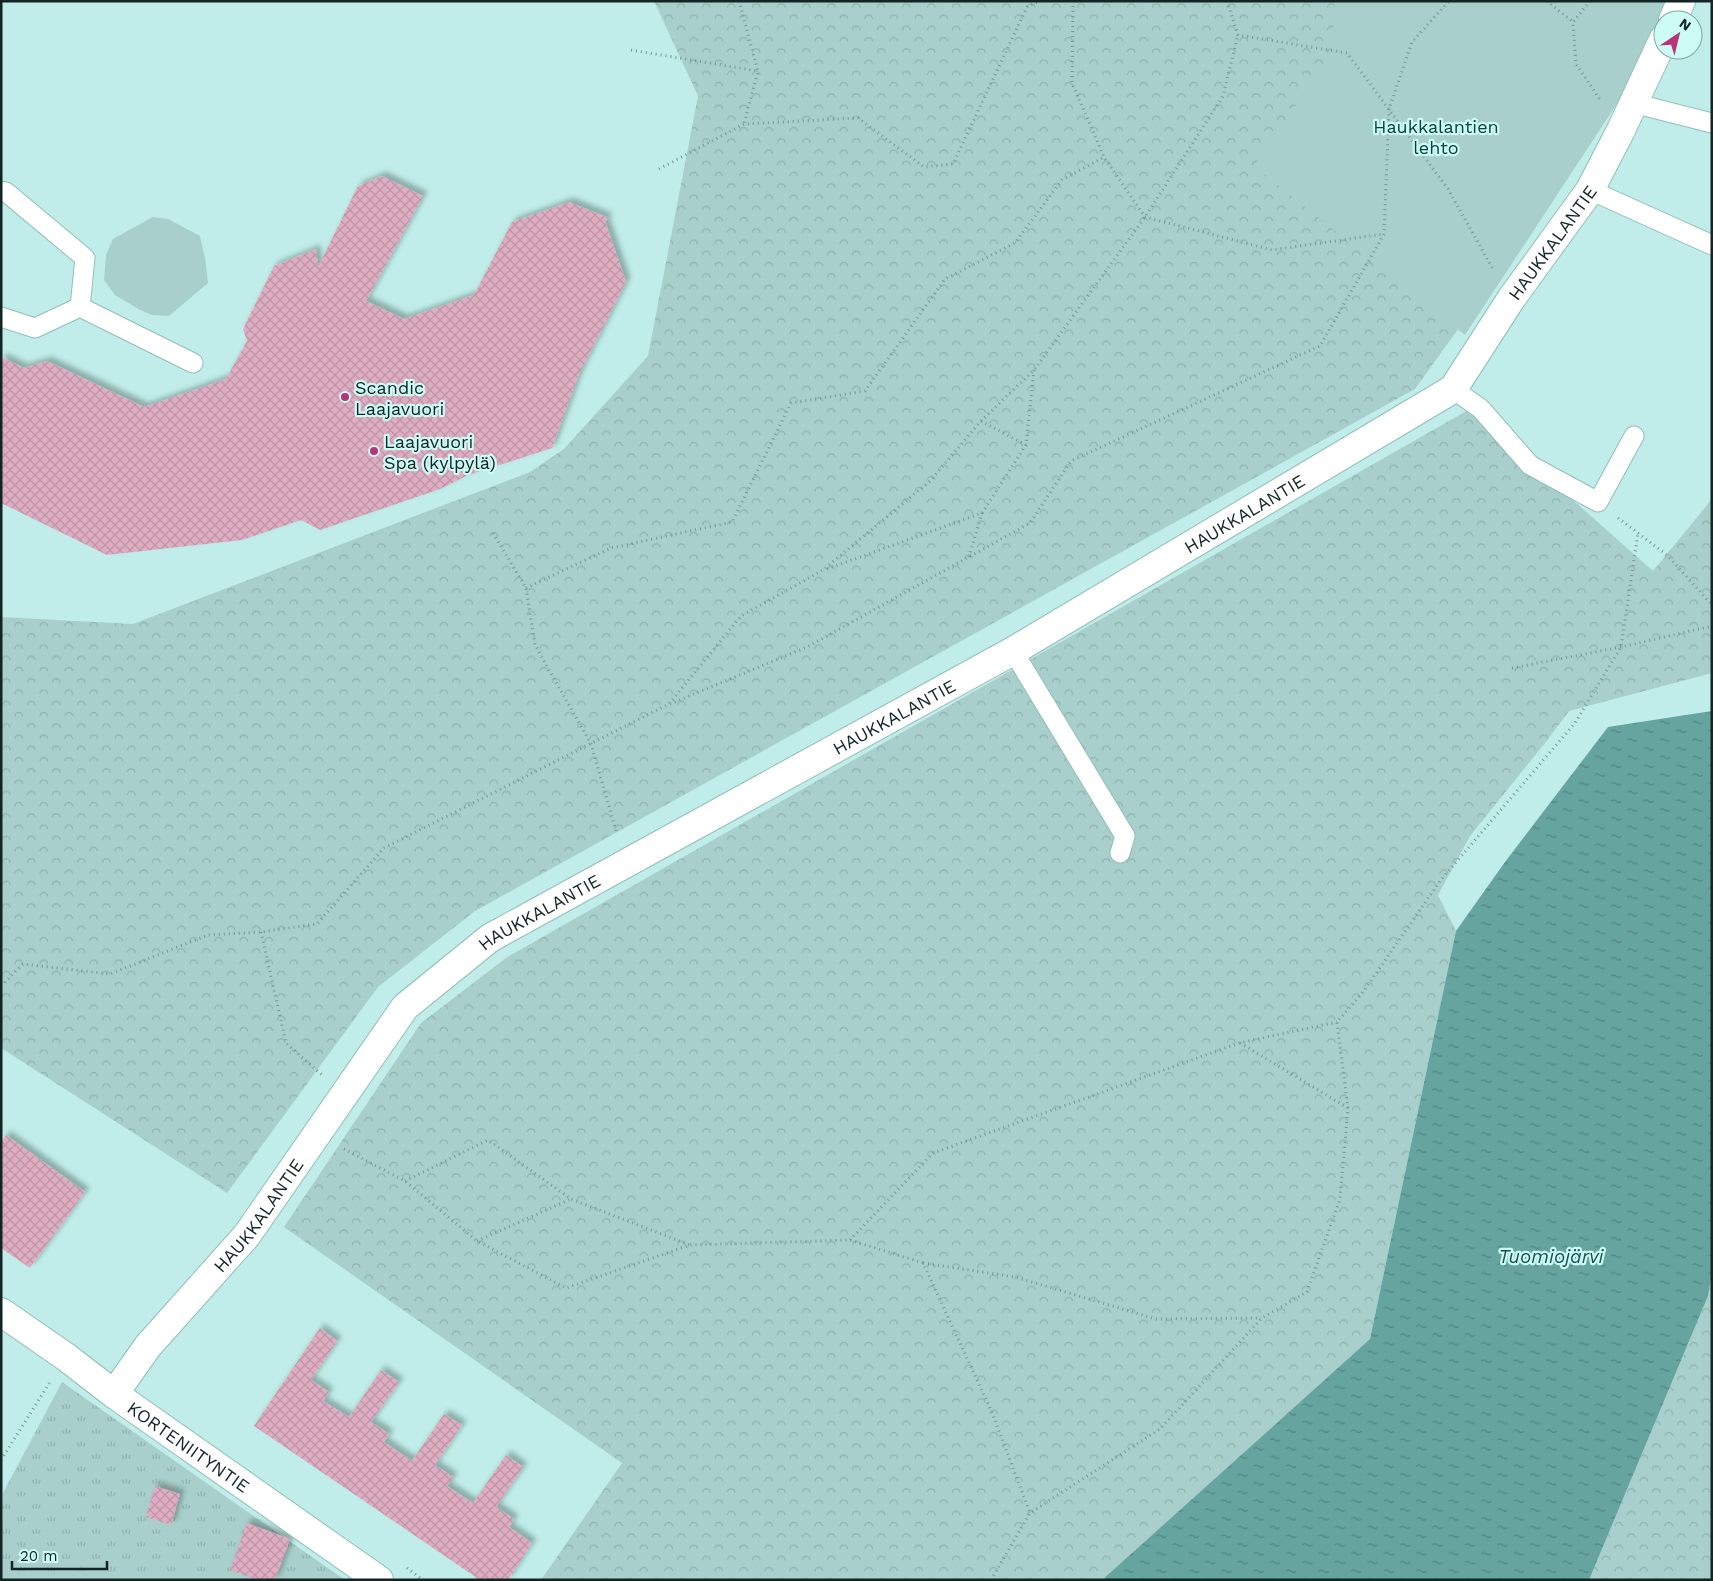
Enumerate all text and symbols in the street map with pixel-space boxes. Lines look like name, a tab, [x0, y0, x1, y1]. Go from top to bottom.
north arrow	[1653, 10, 1703, 60]
text: N	[1677, 15, 1694, 34]
park label: Haukkalantien lehto	[1373, 116, 1499, 158]
street label: HAUKKALANTIE	[1503, 181, 1601, 304]
place label: Scandic Laajavuori	[355, 377, 444, 419]
marker: Scandic Laajavuori	[339, 391, 351, 403]
place label: Laajavuori Spa (kylpylä)	[384, 431, 496, 473]
marker: Laajavuori Spa (kylpylä)	[368, 445, 380, 457]
street label: HAUKKALANTIE	[1180, 469, 1308, 557]
street label: HAUKKALANTIE	[829, 674, 959, 758]
street label: HAUKKALANTIE	[474, 869, 604, 954]
street label: HAUKKALANTIE	[209, 1154, 307, 1276]
water label: Tuomiojärvi	[1499, 1245, 1605, 1268]
street label: KORTENIITYNTIE	[124, 1396, 254, 1497]
scale bar	[12, 1538, 108, 1570]
text: 20 m	[20, 1547, 58, 1565]

